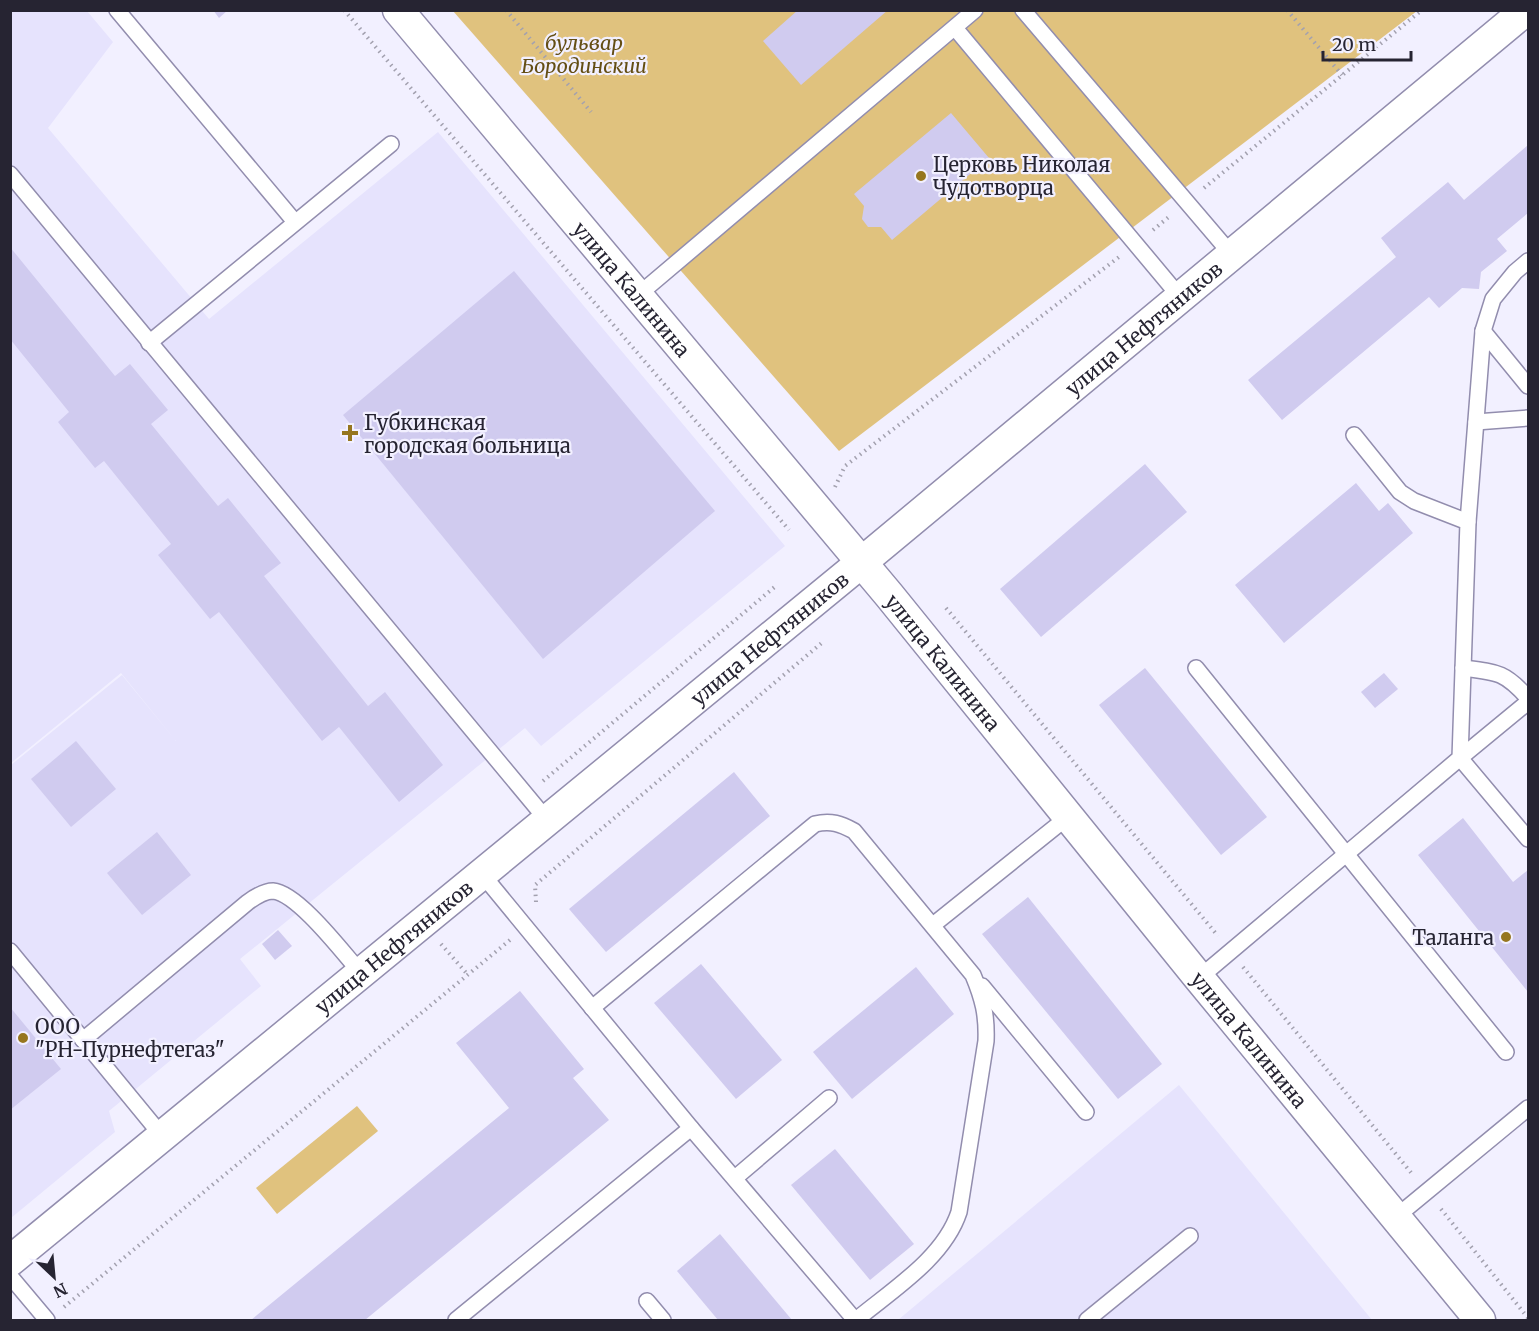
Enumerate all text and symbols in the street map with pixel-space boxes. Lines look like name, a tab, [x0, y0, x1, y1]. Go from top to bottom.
scale bar	[1323, 24, 1412, 62]
park label: бульвар Бородинский	[521, 30, 647, 78]
text: 20 m	[1332, 33, 1376, 56]
place label: Церковь Николая Чудотворца	[933, 152, 1110, 200]
marker: Церковь Николая Чудотворца	[914, 169, 928, 183]
street label: улица Калинина	[568, 216, 696, 362]
street label: улица Нефтяников	[1060, 255, 1227, 400]
place label: Губкинская городская больница	[364, 410, 571, 458]
marker: Губкинская городская больница	[341, 424, 359, 442]
street label: улица Нефтяников	[685, 566, 853, 710]
street label: улица Калинина	[880, 589, 1006, 736]
street label: улица Нефтяников	[310, 874, 478, 1018]
place label: Таланга	[1412, 925, 1494, 950]
marker: Таланга	[1499, 930, 1513, 944]
street label: улица Калинина	[1186, 966, 1313, 1113]
place label: ООО "РН-Пурнефтегаз"	[35, 1014, 225, 1062]
marker: ООО "РН-Пурнефтегаз"	[16, 1031, 30, 1045]
north arrow	[24, 1247, 84, 1307]
text: N	[50, 1279, 71, 1302]

